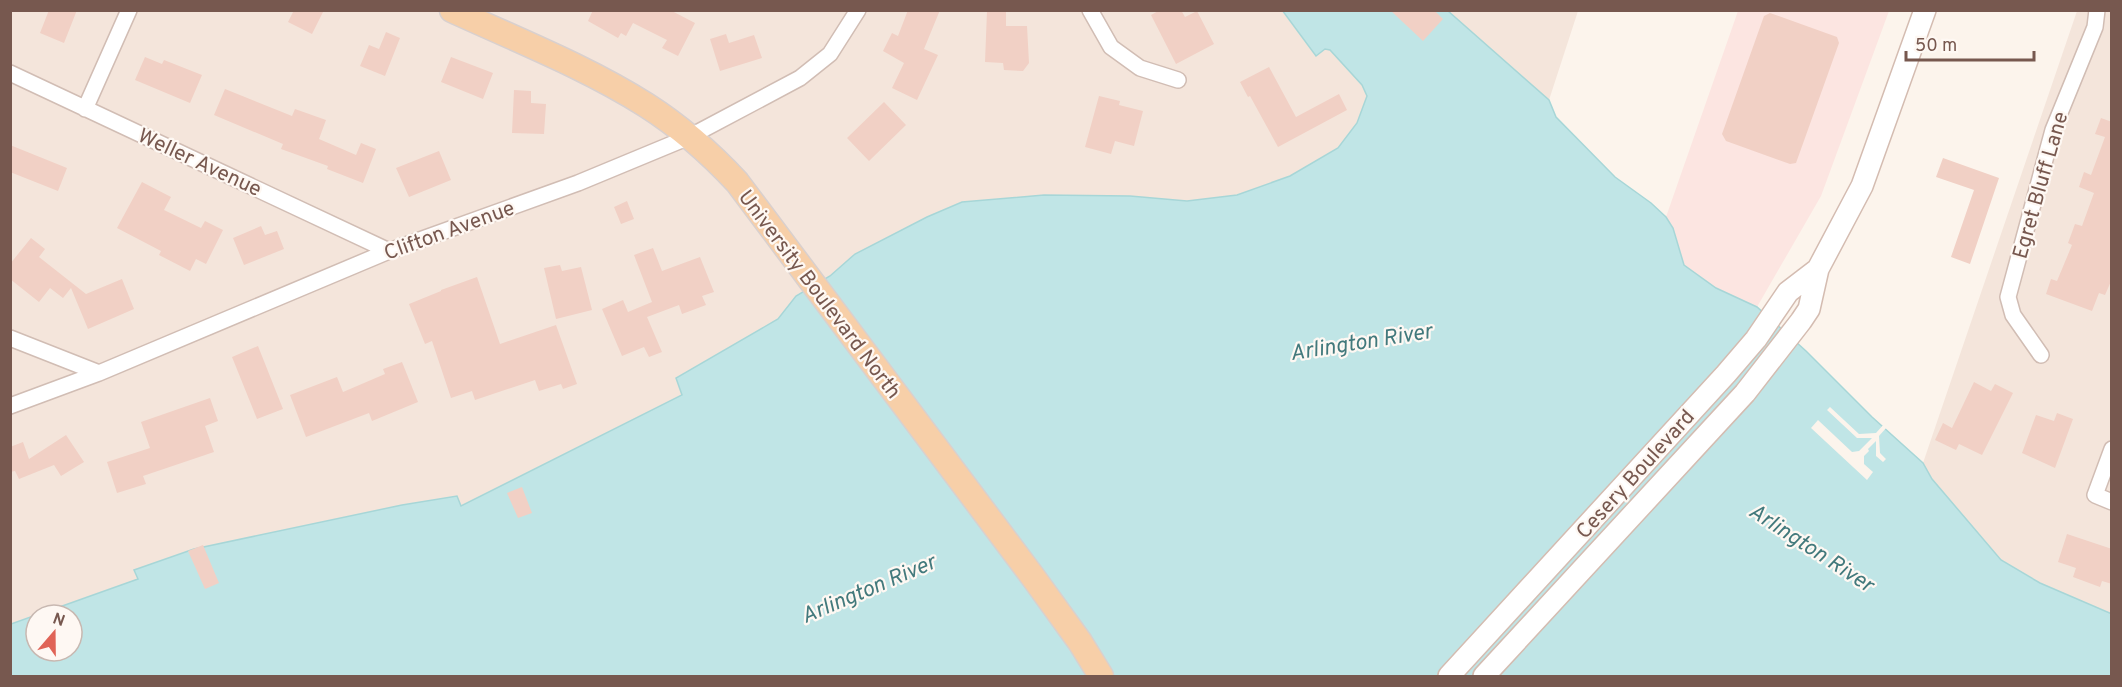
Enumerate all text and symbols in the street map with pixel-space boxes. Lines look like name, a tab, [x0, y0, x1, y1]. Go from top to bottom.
scale bar	[1906, 24, 2034, 62]
text: 50 m	[1915, 35, 1957, 58]
street label: Egret Bluff Lane	[2008, 109, 2075, 262]
street label: Weller Avenue	[133, 123, 266, 204]
street label: University Boulevard North	[731, 185, 906, 405]
street label: Clifton Avenue	[381, 195, 519, 268]
water label: Arlington River	[1288, 319, 1436, 368]
street label: Cesery Boulevard	[1571, 405, 1701, 545]
water label: Arlington River	[1743, 499, 1880, 600]
water label: Arlington River	[798, 549, 942, 631]
north arrow	[24, 603, 84, 663]
text: N	[50, 609, 67, 632]

